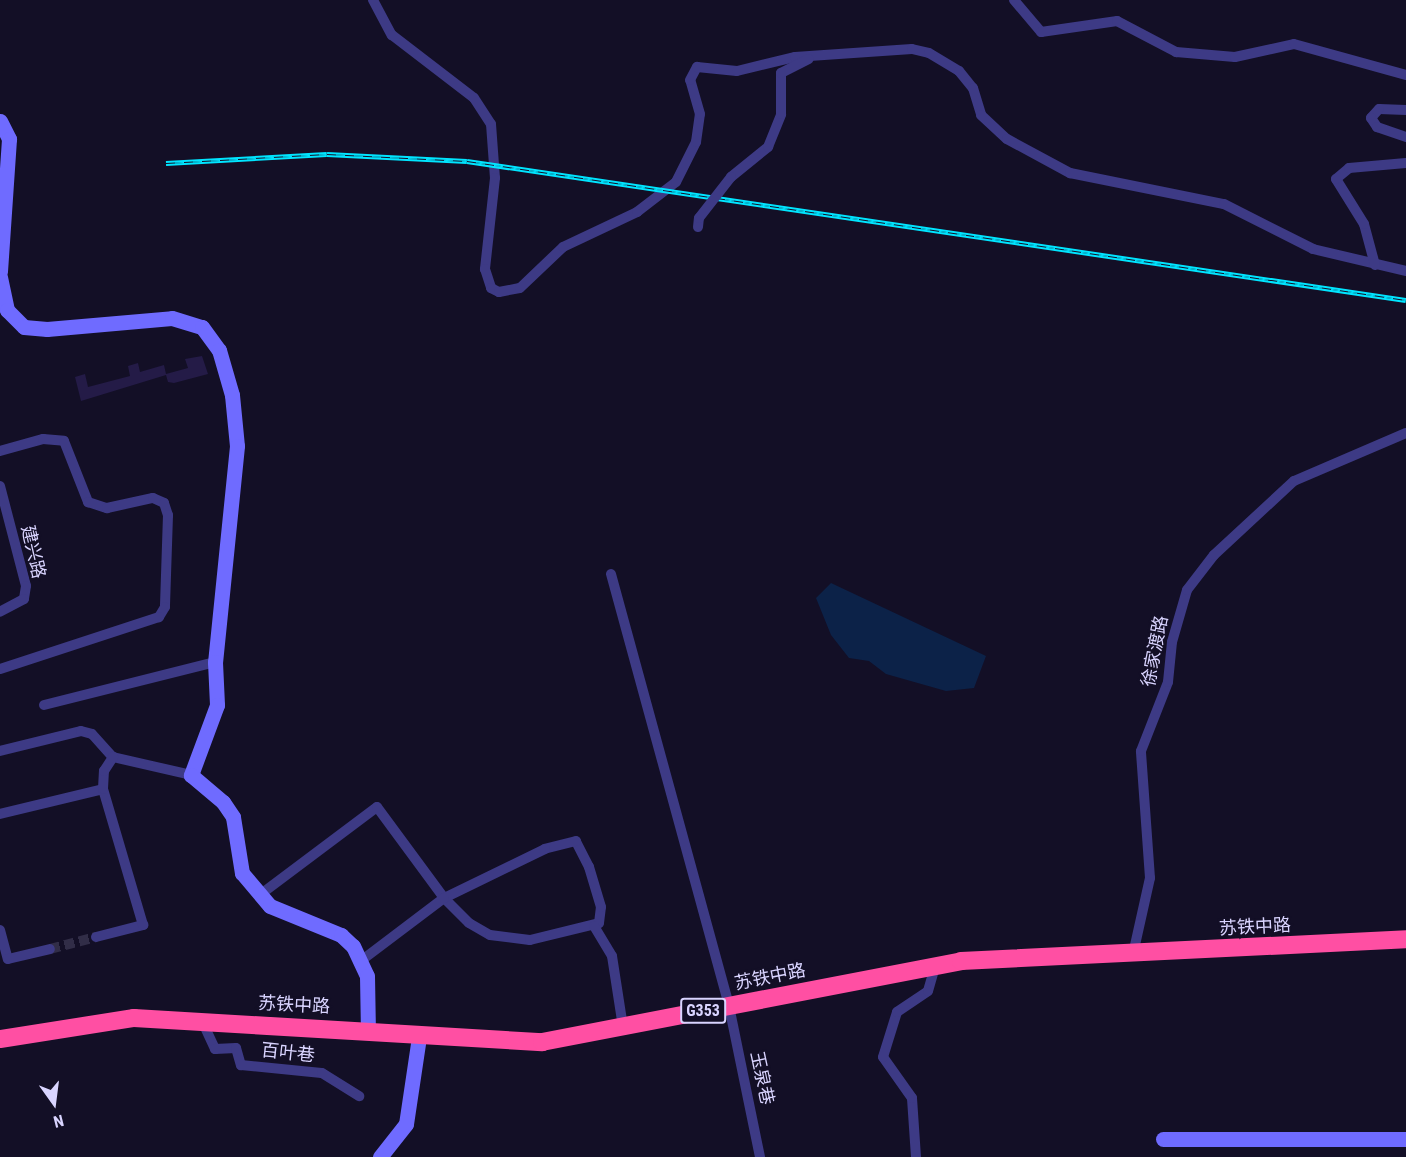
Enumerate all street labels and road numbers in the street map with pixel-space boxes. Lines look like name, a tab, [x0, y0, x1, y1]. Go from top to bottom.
street label: 建兴路	[16, 523, 50, 581]
street label: 徐家渡路	[1138, 614, 1172, 688]
street label: 苏铁中路	[1218, 914, 1292, 940]
street label: 苏铁中路	[733, 960, 807, 994]
street label: 苏铁中路	[257, 992, 331, 1018]
road number: G353	[679, 998, 727, 1024]
street label: 百叶巷	[260, 1039, 316, 1067]
street label: 玉泉巷	[746, 1049, 778, 1107]

